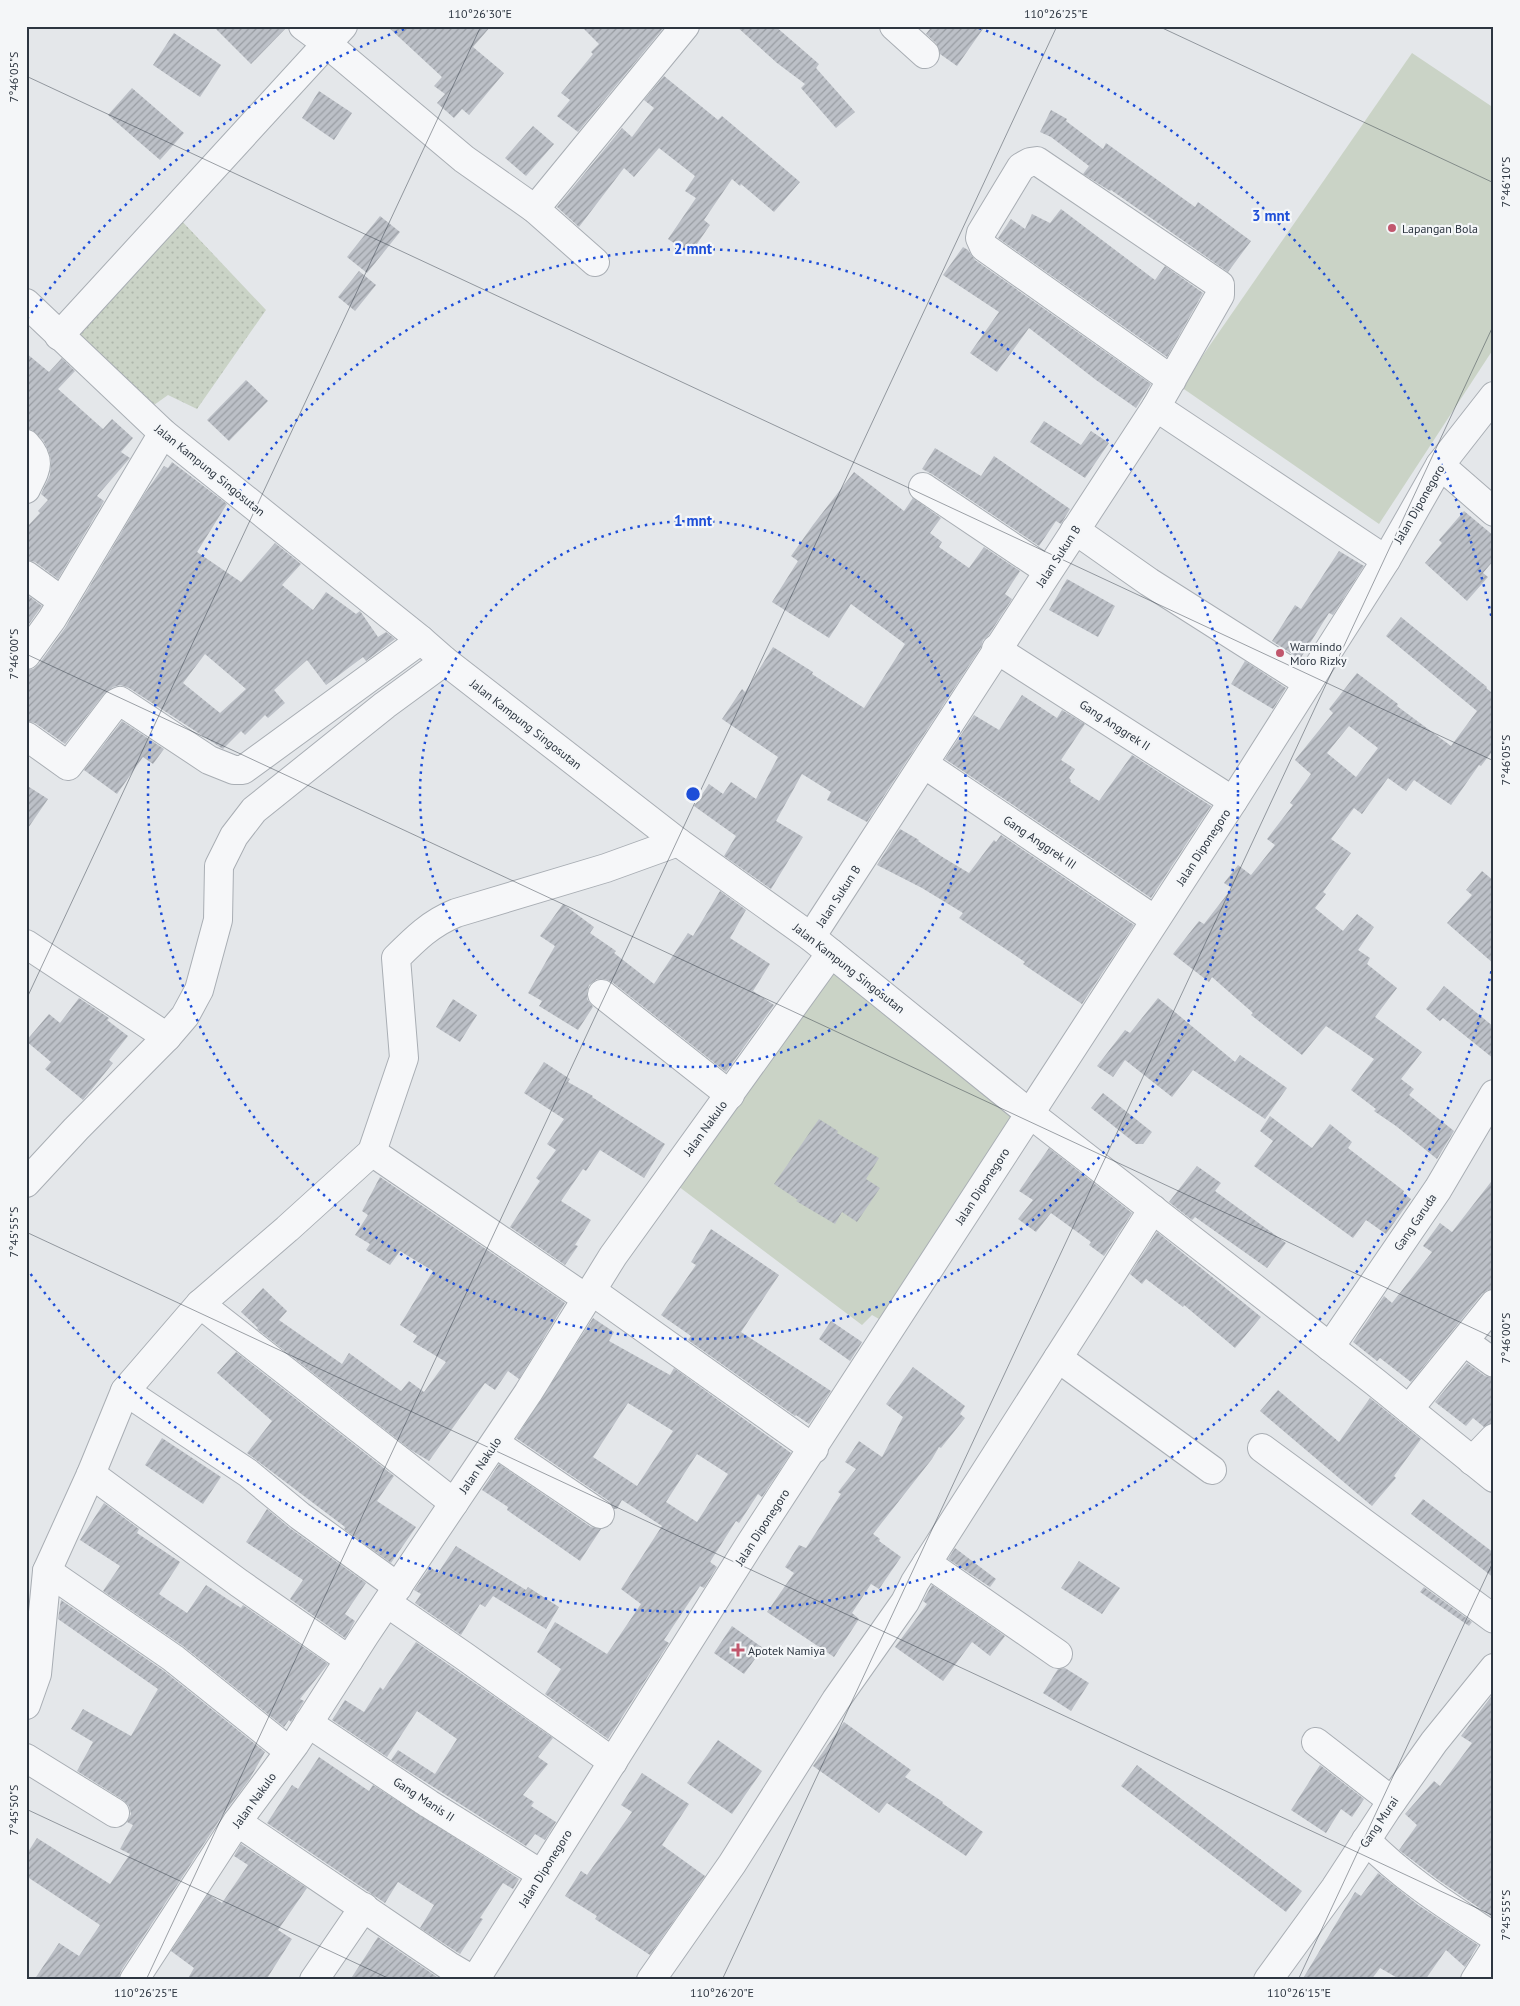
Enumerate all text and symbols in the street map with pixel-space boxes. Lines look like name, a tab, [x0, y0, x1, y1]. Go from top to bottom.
text: 110°26'30"E	[448, 6, 512, 21]
text: 110°26'25"E	[1024, 6, 1088, 21]
text: 7°46'05"S	[6, 52, 21, 102]
text: 7°46'10"S	[1498, 157, 1513, 207]
text: 3 mnt	[1252, 206, 1291, 225]
place label: Lapangan Bola	[1402, 221, 1478, 236]
marker: Lapangan Bola	[1386, 222, 1398, 234]
text: 2 mnt	[674, 239, 713, 258]
street label: Jalan Kampung Singosutan	[151, 420, 268, 519]
street label: Jalan Diponegoro	[1390, 462, 1448, 547]
text: 1 mnt	[674, 511, 713, 530]
street label: Jalan Sukun B	[1032, 522, 1083, 590]
text: 7°46'00"S	[6, 629, 21, 679]
place label: Warmindo Moro Rizky	[1290, 639, 1347, 668]
marker: Warmindo Moro Rizky	[1274, 647, 1286, 659]
street label: Jalan Kampung Singosutan	[466, 675, 585, 772]
street label: Gang Anggrek II	[1077, 697, 1153, 753]
text: 7°46'05"S	[1498, 735, 1513, 785]
centre of rings	[684, 785, 702, 803]
street label: Jalan Diponegoro	[1172, 806, 1233, 889]
street label: Gang Anggrek III	[1001, 812, 1079, 872]
street label: Jalan Sukun B	[812, 862, 863, 930]
street label: Jalan Kampung Singosutan	[789, 919, 908, 1016]
street label: Jalan Nakulo	[679, 1097, 730, 1159]
street label: Jalan Diponegoro	[951, 1145, 1012, 1228]
street label: Gang Garuda	[1390, 1191, 1440, 1253]
text: 7°45'55"S	[6, 1207, 21, 1257]
text: 7°46'00"S	[1498, 1313, 1513, 1363]
street label: Jalan Nakulo	[455, 1434, 504, 1497]
street label: Jalan Diponegoro	[731, 1486, 792, 1569]
place label: Apotek Namiya	[748, 1643, 825, 1658]
marker: Apotek Namiya	[732, 1644, 744, 1656]
street label: Jalan Nakulo	[228, 1769, 279, 1831]
street label: Gang Manis II	[391, 1774, 457, 1824]
text: 7°45'50"S	[6, 1785, 21, 1835]
street label: Gang Murai	[1356, 1793, 1402, 1851]
street label: Jalan Diponegoro	[515, 1826, 575, 1910]
text: 7°45'55"S	[1498, 1890, 1513, 1940]
text: 110°26'25"E	[114, 1985, 178, 2000]
text: 110°26'20"E	[690, 1985, 754, 2000]
text: 110°26'15"E	[1267, 1985, 1331, 2000]

